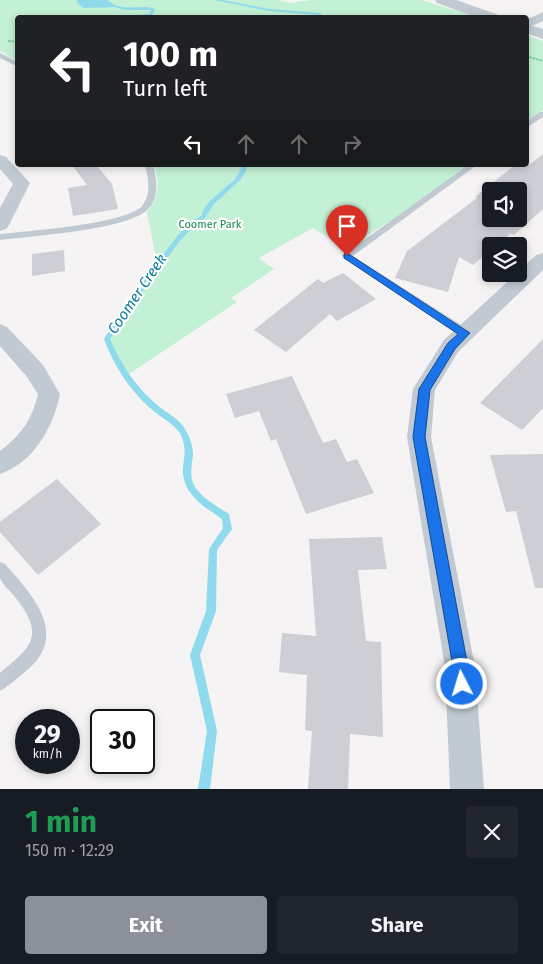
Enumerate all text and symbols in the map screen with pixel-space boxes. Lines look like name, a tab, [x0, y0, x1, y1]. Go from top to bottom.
text: 100 m	[123, 33, 218, 75]
icon: left	[40, 35, 105, 100]
text: Turn left	[123, 75, 207, 102]
icon: left	[179, 130, 207, 158]
icon: ahead	[232, 130, 260, 158]
icon: ahead	[285, 130, 313, 158]
icon: right	[338, 130, 366, 158]
map controls	[482, 182, 527, 282]
button: sound	[482, 182, 527, 227]
pin	[326, 205, 368, 256]
icon: arrive	[333, 212, 361, 240]
park label: Coomer Park	[178, 218, 242, 231]
button: layers	[482, 237, 527, 282]
water label: Coomer Creek	[104, 251, 170, 337]
position arrow	[435, 657, 487, 709]
speed limit sign: 30	[90, 709, 155, 774]
text: 29	[34, 720, 61, 750]
text: km/h	[33, 747, 62, 761]
text: 1 min	[25, 804, 97, 840]
button: close	[466, 806, 518, 858]
text: 150 m · 12:29	[25, 841, 114, 860]
button: Exit	[25, 896, 267, 954]
button: Share	[277, 896, 518, 954]

